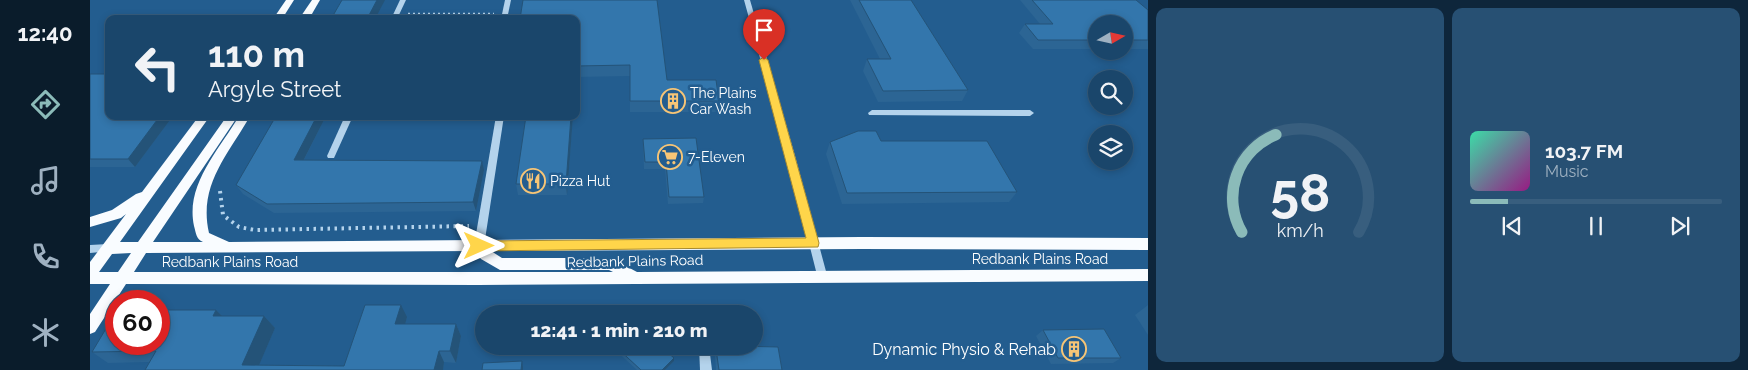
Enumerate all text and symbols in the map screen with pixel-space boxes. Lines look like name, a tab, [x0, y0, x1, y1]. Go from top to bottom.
pin	[743, 9, 785, 60]
north arrow	[1088, 15, 1132, 60]
map controls	[1088, 15, 1133, 170]
icon: arrive	[750, 16, 778, 44]
text: 12:40	[18, 20, 72, 46]
text: 110 m	[208, 34, 305, 75]
icon: left	[125, 35, 190, 100]
button: search	[1088, 70, 1133, 115]
text: Argyle Street	[208, 76, 341, 102]
place label: The Plains Car Wash	[690, 85, 757, 117]
icon: directions	[28, 87, 63, 122]
building icon: The Plains Car Wash	[660, 88, 686, 114]
button: layers	[1088, 125, 1133, 170]
text: 103.7 FM	[1545, 140, 1623, 162]
supermarket icon: 7-Eleven	[657, 144, 683, 170]
place label: 7-Eleven	[688, 149, 745, 165]
text: 58	[1270, 162, 1330, 223]
text: Music	[1545, 162, 1589, 181]
icon: music	[28, 163, 63, 198]
restaurant icon: Pizza Hut	[520, 168, 546, 194]
place label: Pizza Hut	[550, 173, 610, 189]
icon: previous	[1498, 212, 1526, 240]
icon: pause	[1582, 212, 1610, 240]
icon: next	[1666, 212, 1694, 240]
position arrow	[452, 219, 504, 271]
text: km/h	[1276, 220, 1324, 241]
icon: phone	[28, 239, 63, 274]
street label: Redbank Plains Road	[972, 251, 1108, 267]
street label: Redbank Plains Road	[567, 252, 703, 270]
street label: Redbank Plains Road	[162, 254, 298, 270]
speed limit sign: 60	[105, 290, 170, 355]
icon: climate	[28, 315, 63, 350]
text: 12:41 · 1 min · 210 m	[530, 319, 708, 341]
building icon: Dynamic Physio & Rehab	[1061, 336, 1087, 362]
place label: Dynamic Physio & Rehab	[872, 340, 1056, 359]

